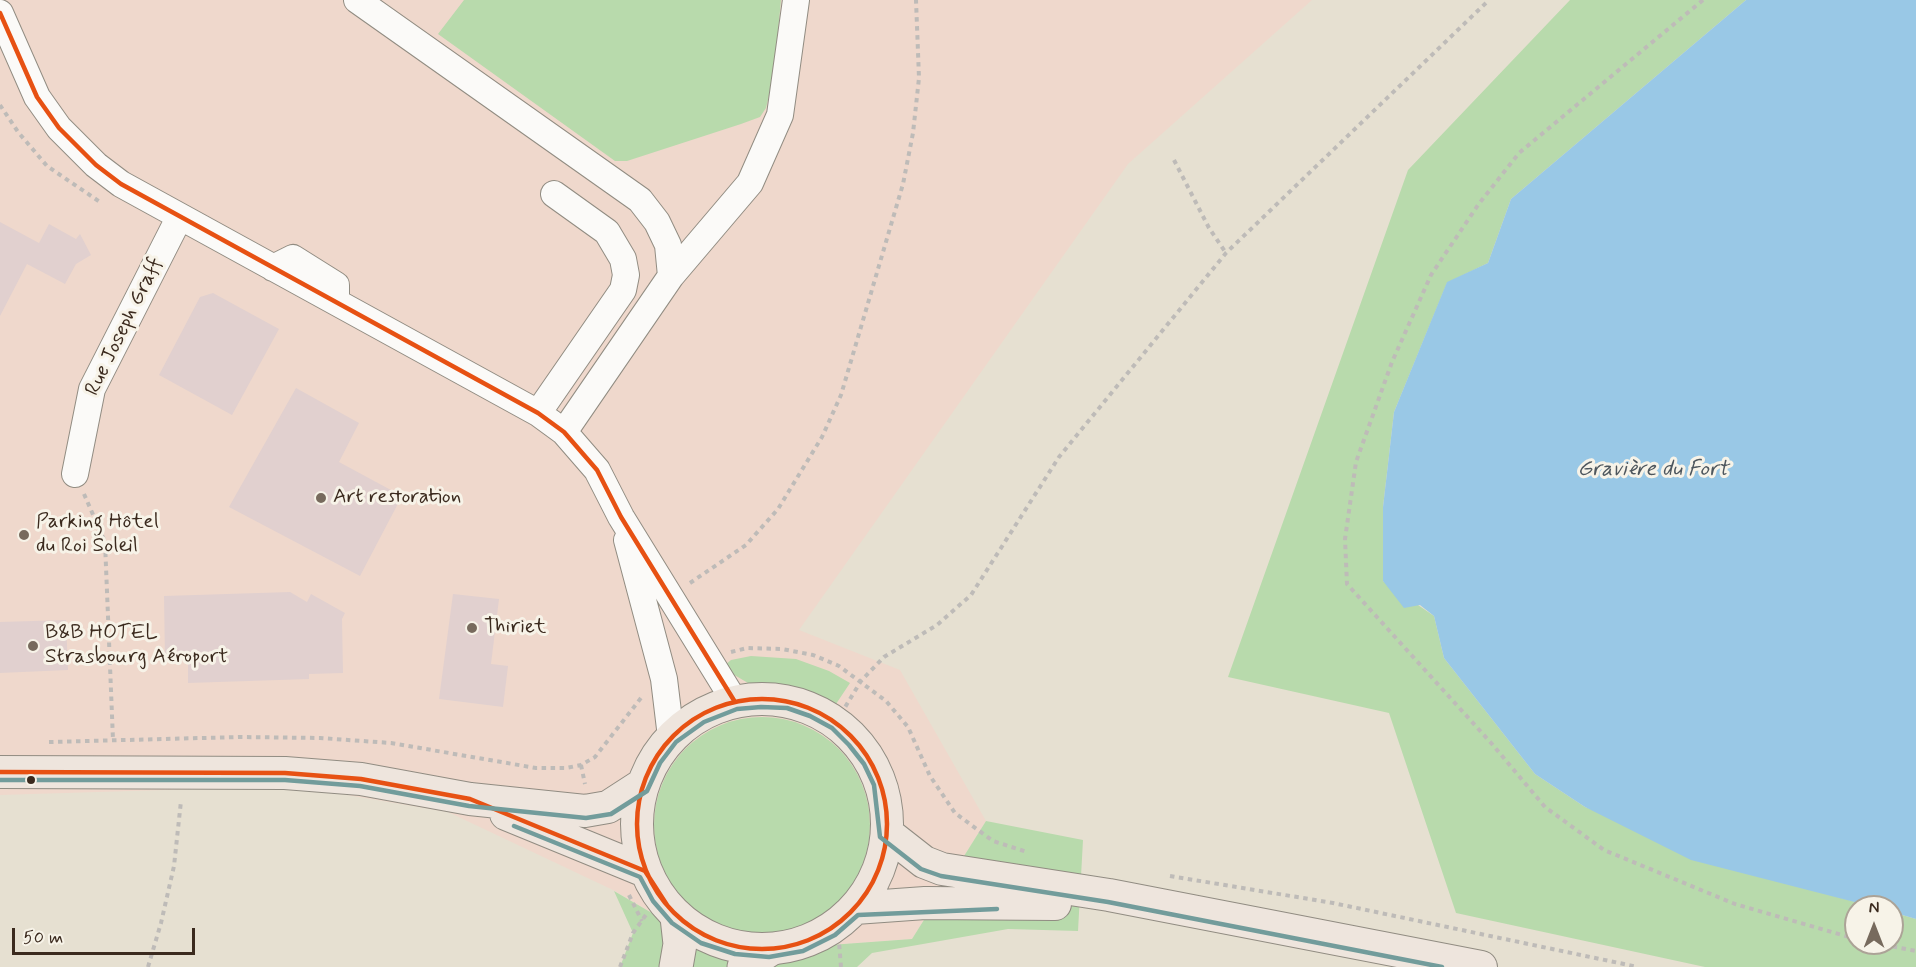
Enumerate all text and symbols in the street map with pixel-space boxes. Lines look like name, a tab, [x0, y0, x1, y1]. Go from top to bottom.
street label: Rue Joseph Graff	[81, 254, 169, 400]
water label: Gravière du Fort	[1578, 457, 1728, 483]
place label: Art restoration	[333, 485, 461, 511]
marker: Art restoration	[314, 491, 328, 505]
place label: Parking Hôtel du Roi Soleil	[36, 510, 159, 560]
marker: Parking Hôtel du Roi Soleil	[17, 528, 31, 542]
place label: Thiriet	[484, 615, 546, 641]
place label: B&B HOTEL Strasbourg Aéroport	[45, 621, 228, 671]
marker: Thiriet	[465, 621, 479, 635]
marker: B&B HOTEL Strasbourg Aéroport	[26, 639, 40, 653]
unlabelled marker	[25, 774, 37, 786]
north arrow	[1844, 895, 1904, 955]
text: N	[1869, 898, 1879, 919]
scale bar	[15, 916, 198, 954]
text: 50 m	[23, 926, 63, 950]

